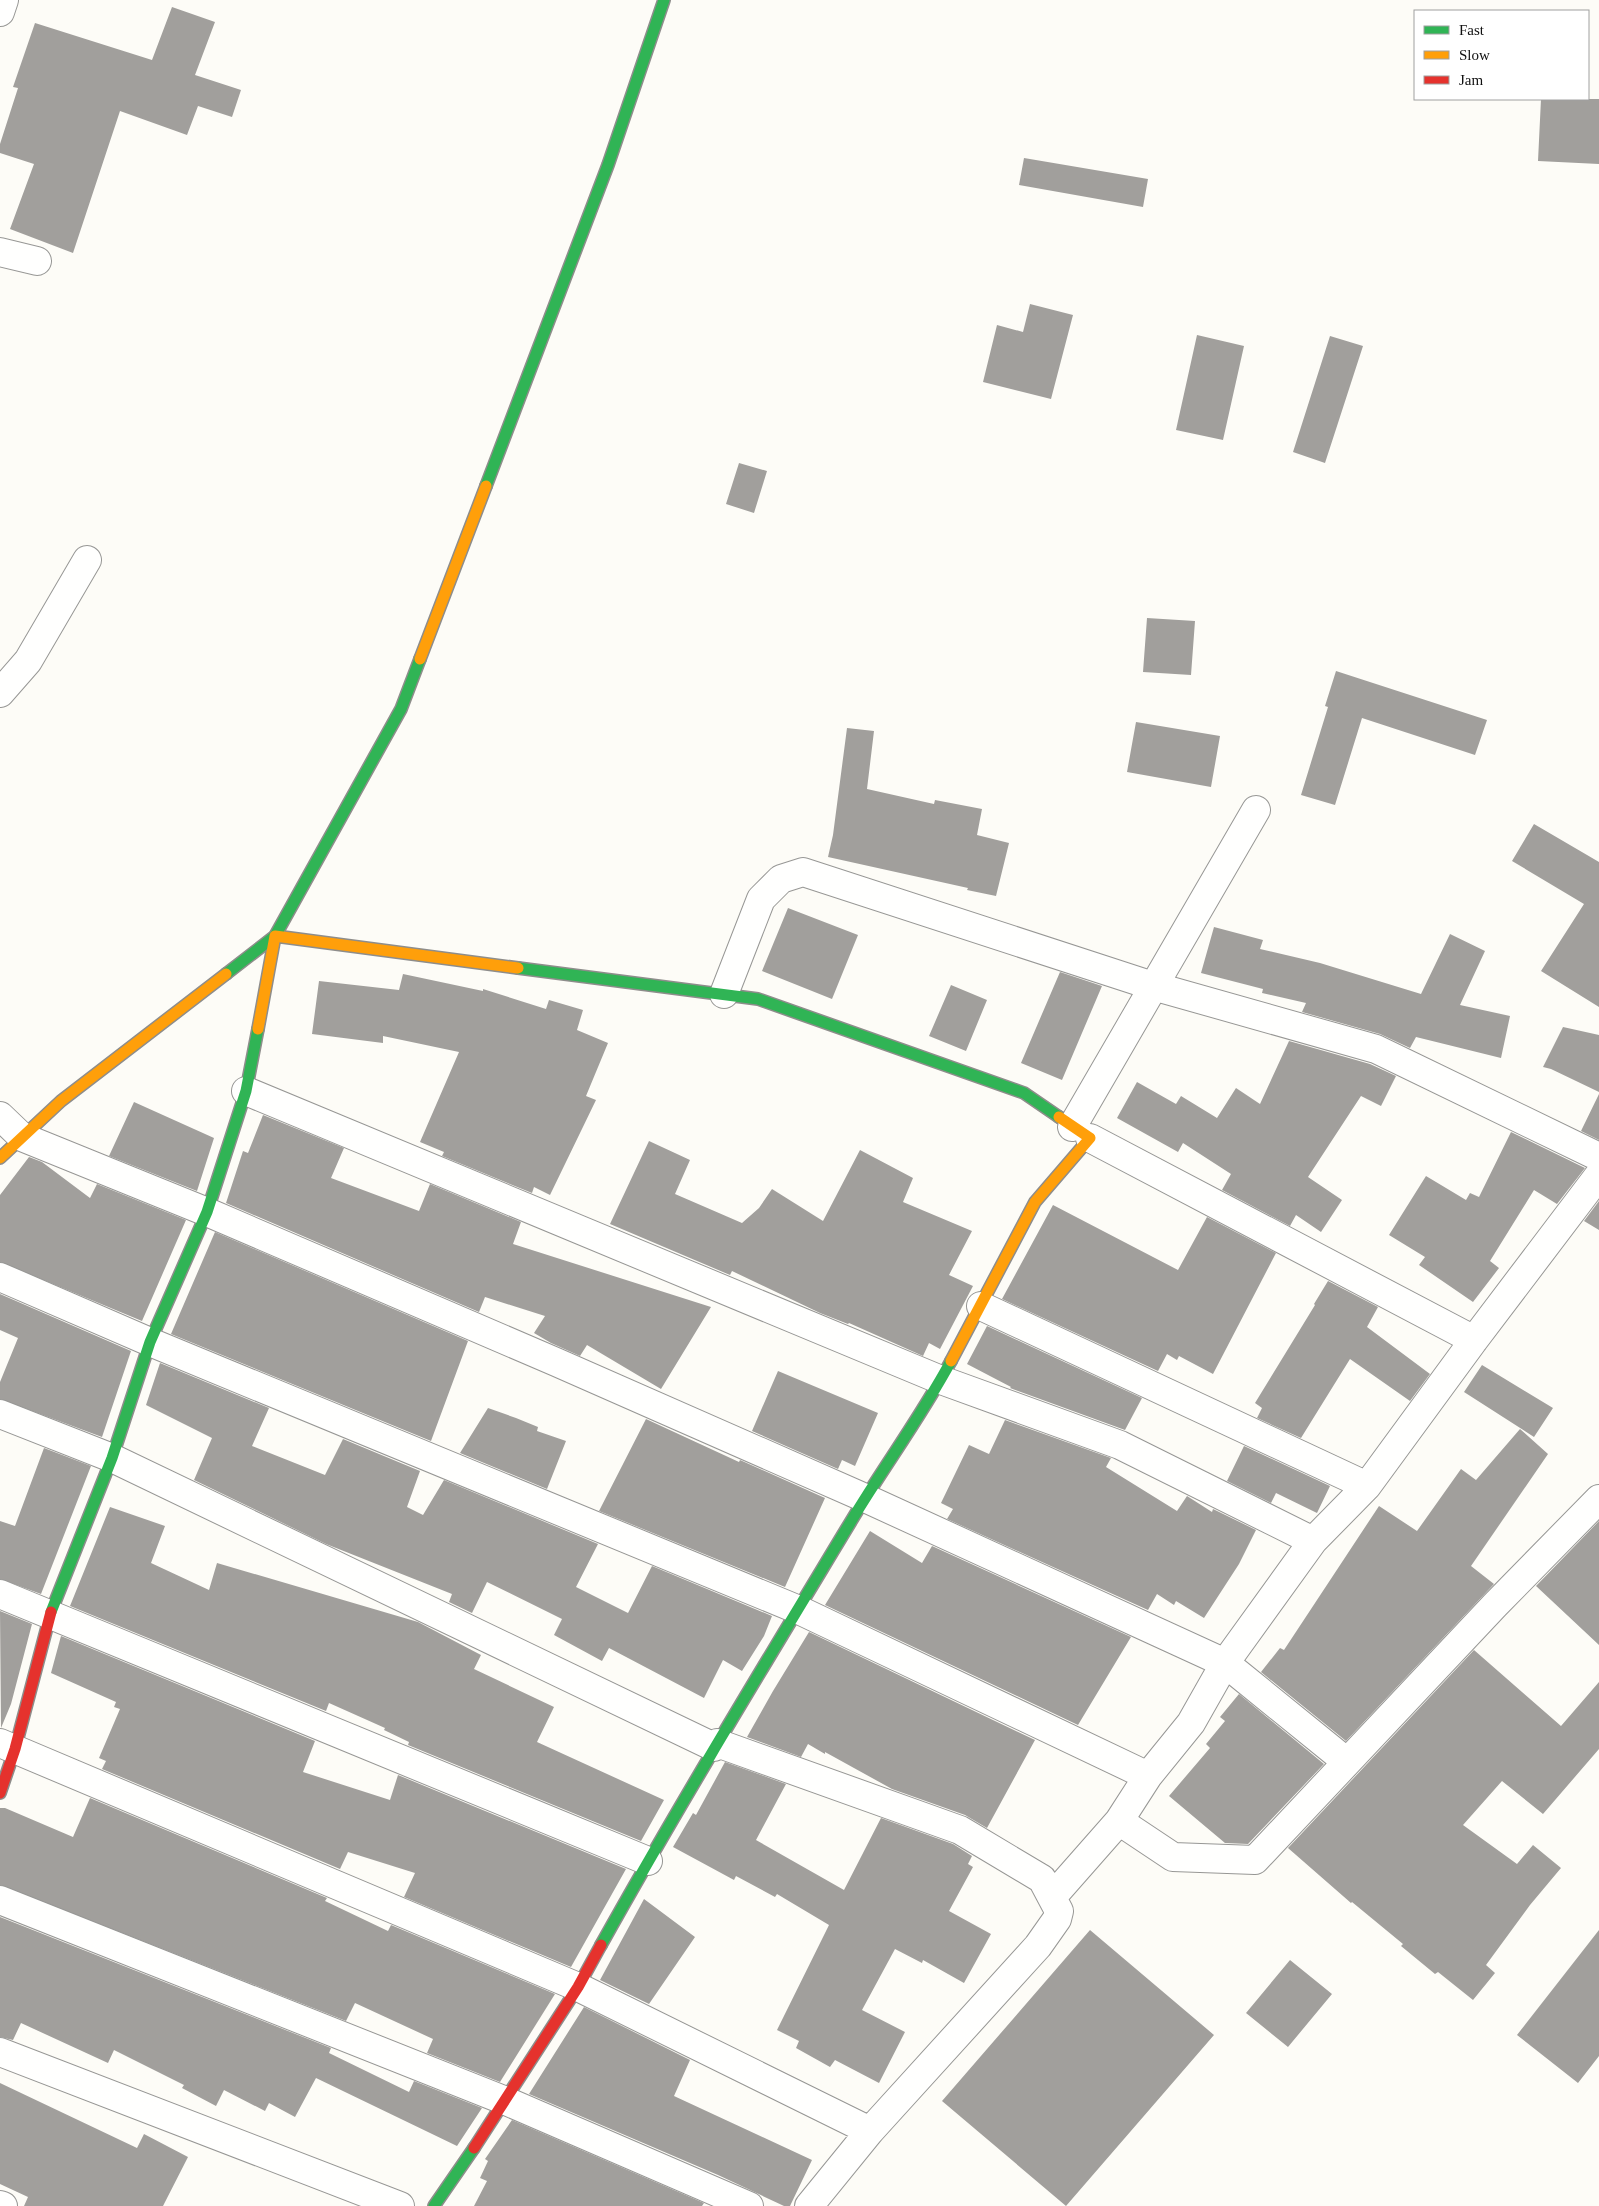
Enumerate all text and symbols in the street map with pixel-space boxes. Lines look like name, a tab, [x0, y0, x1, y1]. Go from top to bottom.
legend	[1414, 10, 1589, 100]
text: Fast	[1459, 22, 1485, 38]
text: Slow	[1459, 47, 1490, 63]
text: Jam	[1459, 72, 1483, 88]

